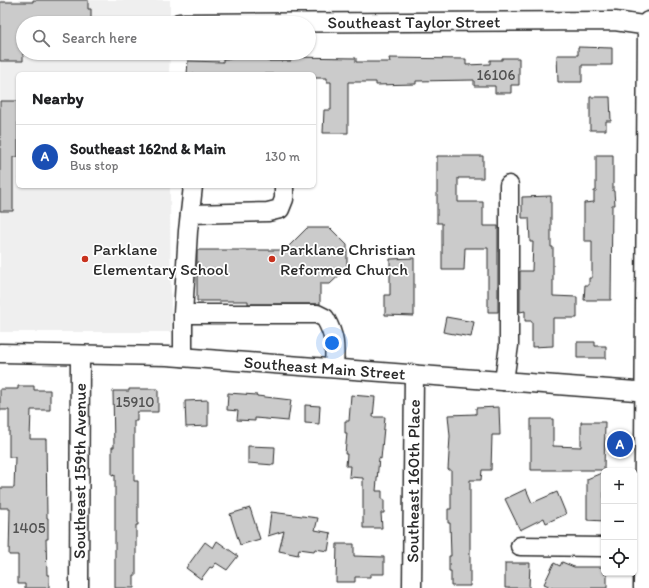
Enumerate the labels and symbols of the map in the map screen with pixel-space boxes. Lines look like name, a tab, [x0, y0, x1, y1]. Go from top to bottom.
street label: Southeast Taylor Street	[328, 12, 500, 32]
house number: 16106	[476, 66, 516, 84]
place label: Parklane Elementary School	[93, 239, 229, 279]
place label: Parklane Christian Reformed Church	[280, 239, 416, 279]
marker: Parklane Elementary School	[80, 254, 90, 264]
marker: Parklane Christian Reformed Church	[267, 254, 277, 264]
your location	[322, 333, 342, 353]
street label: Southeast Main Street	[243, 352, 407, 384]
street label: Southeast 159th Avenue	[69, 383, 90, 559]
house number: 15910	[116, 393, 154, 411]
street label: Southeast 160th Place	[402, 399, 424, 563]
pin: A	[607, 429, 633, 459]
house number: 1405	[12, 519, 46, 537]

